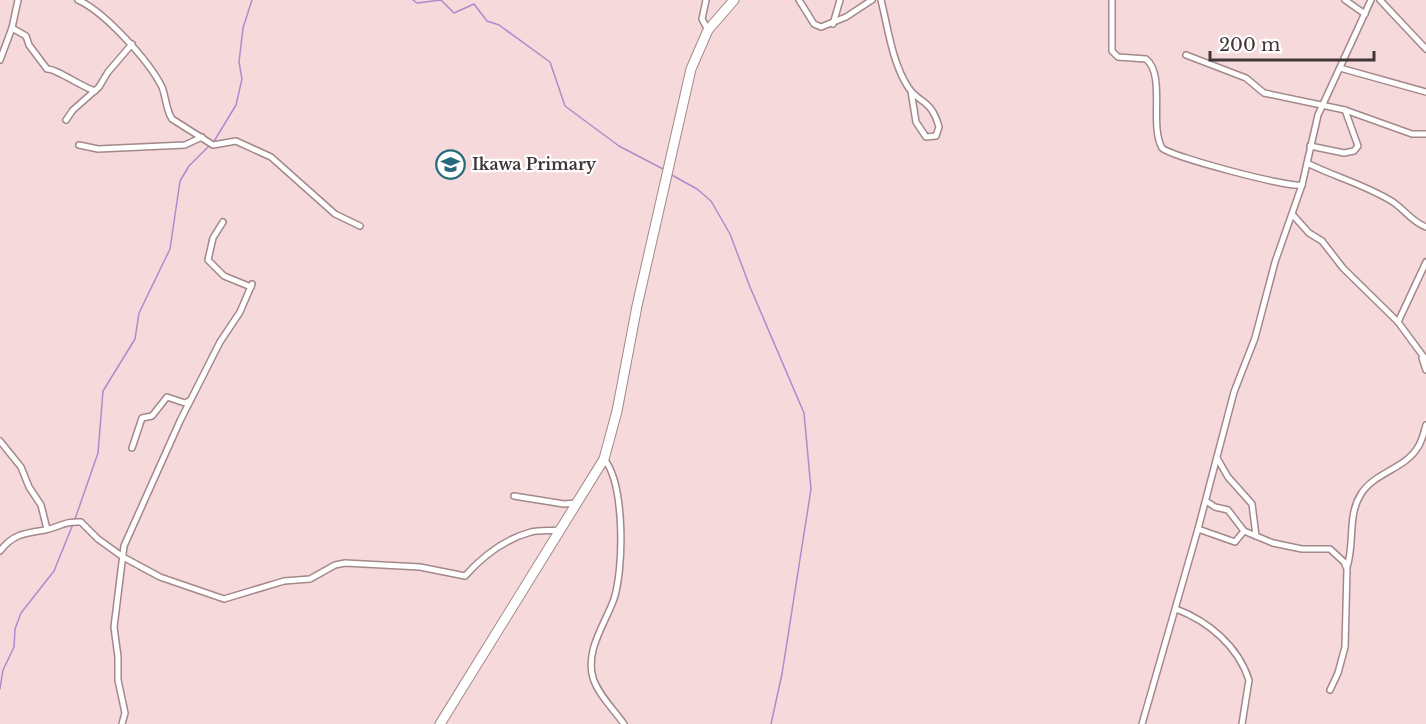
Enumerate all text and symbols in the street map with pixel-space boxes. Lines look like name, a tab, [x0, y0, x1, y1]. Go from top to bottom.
scale bar	[1210, 24, 1374, 62]
text: 200 m	[1219, 34, 1280, 56]
school or university icon: Ikawa Primary	[435, 148, 467, 180]
place label: Ikawa Primary	[472, 154, 597, 174]

